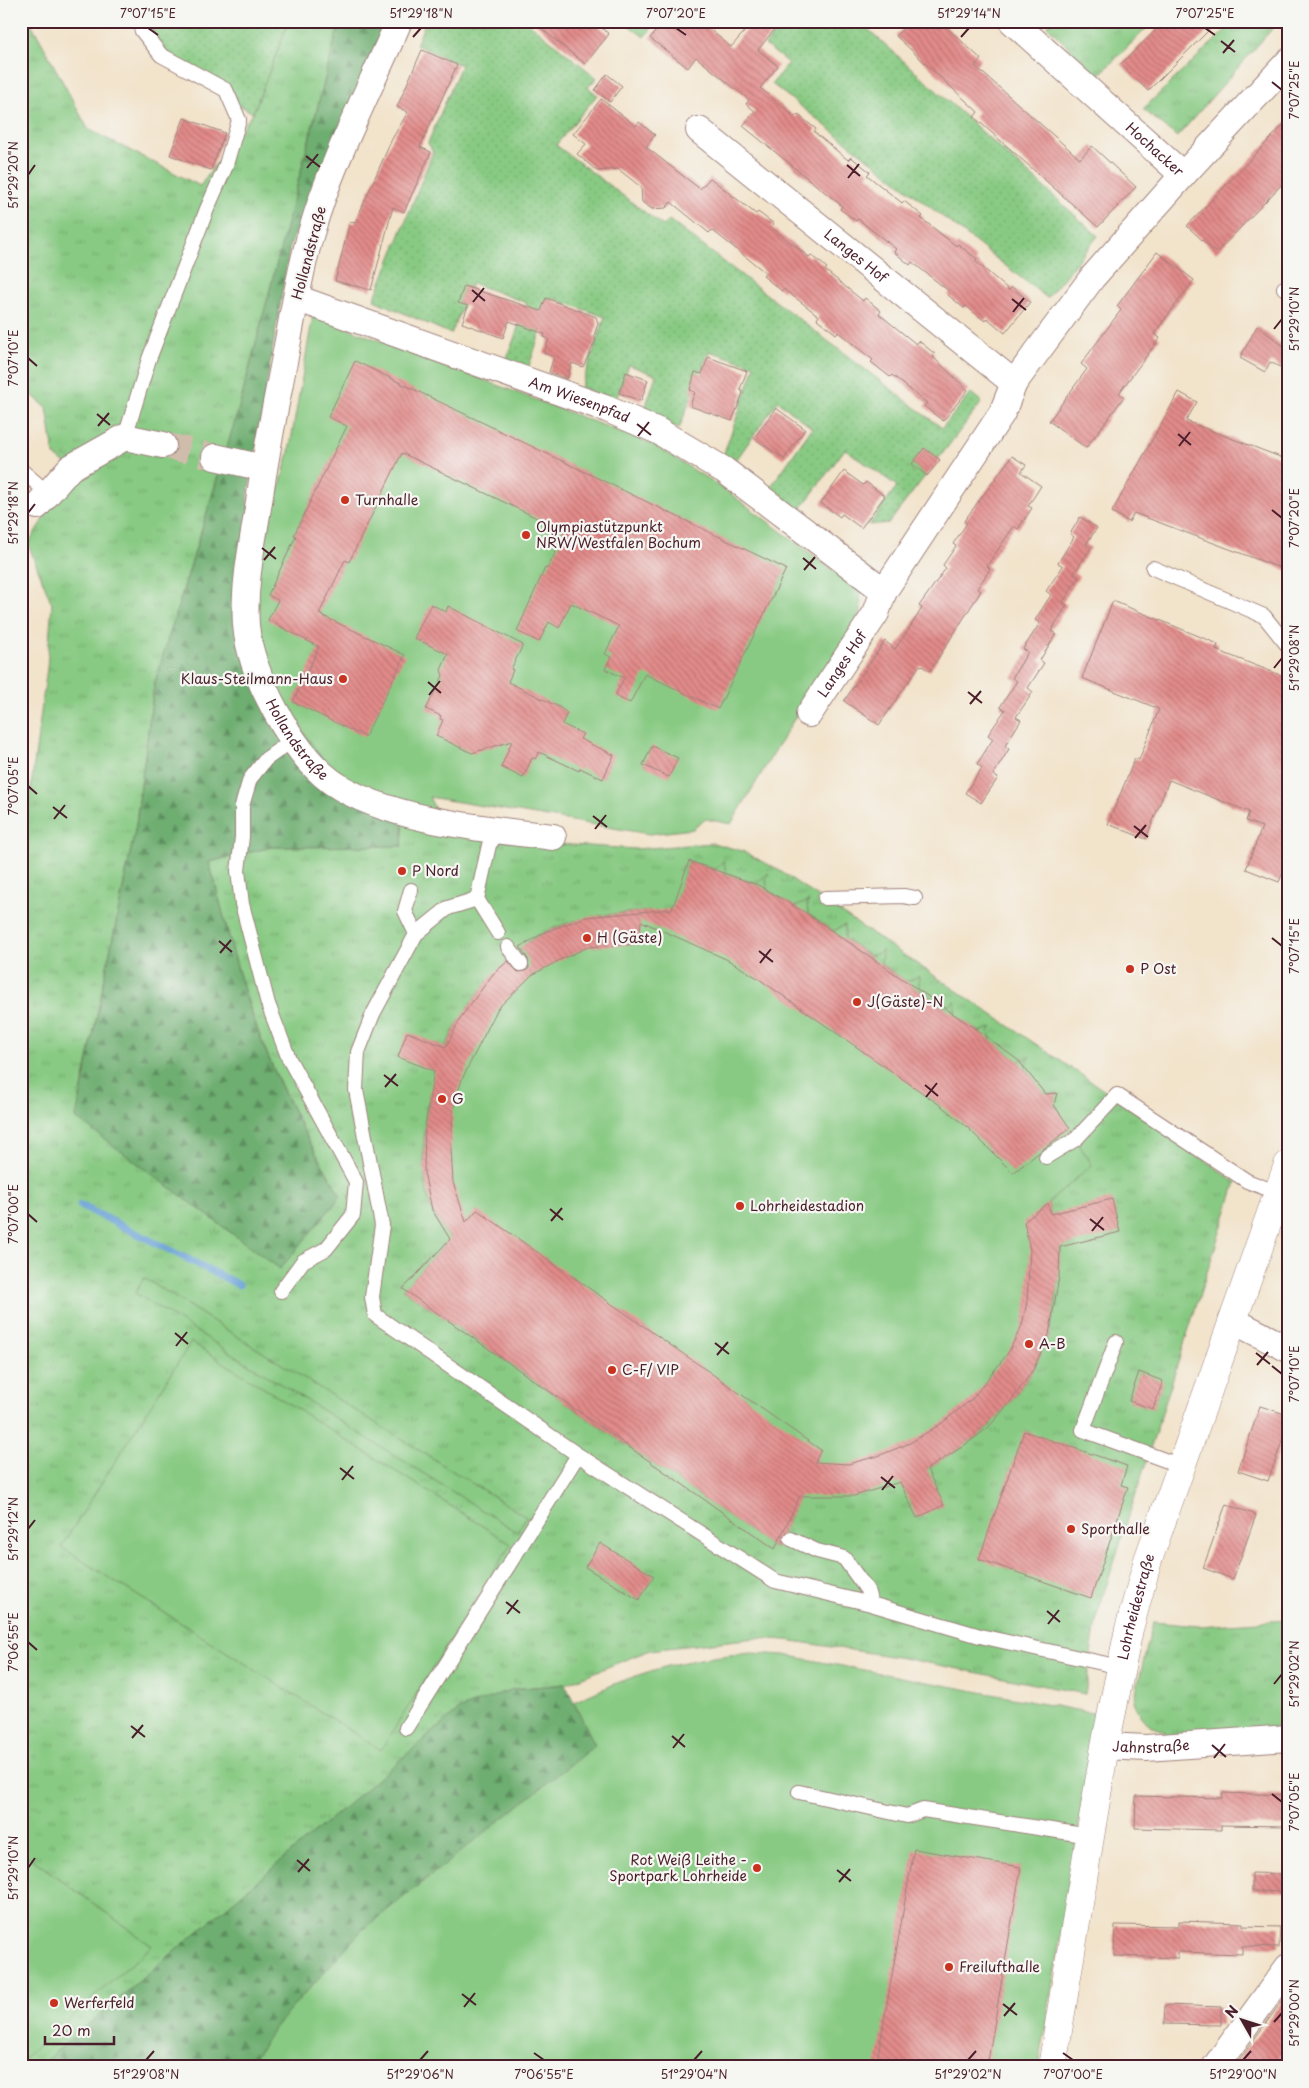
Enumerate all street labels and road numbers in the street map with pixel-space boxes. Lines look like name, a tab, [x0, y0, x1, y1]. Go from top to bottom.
street label: Hochacker	[1121, 117, 1189, 181]
street label: Hollandstraße	[286, 204, 331, 302]
street label: Langes Hof	[820, 224, 893, 288]
street label: Am Wiesenpfad	[526, 371, 633, 428]
street label: Langes Hof	[812, 625, 872, 701]
street label: Hollandstraße	[261, 695, 333, 785]
street label: Lohrheidestraße	[1112, 1550, 1159, 1662]
street label: Jahnstraße	[1112, 1734, 1190, 1758]

